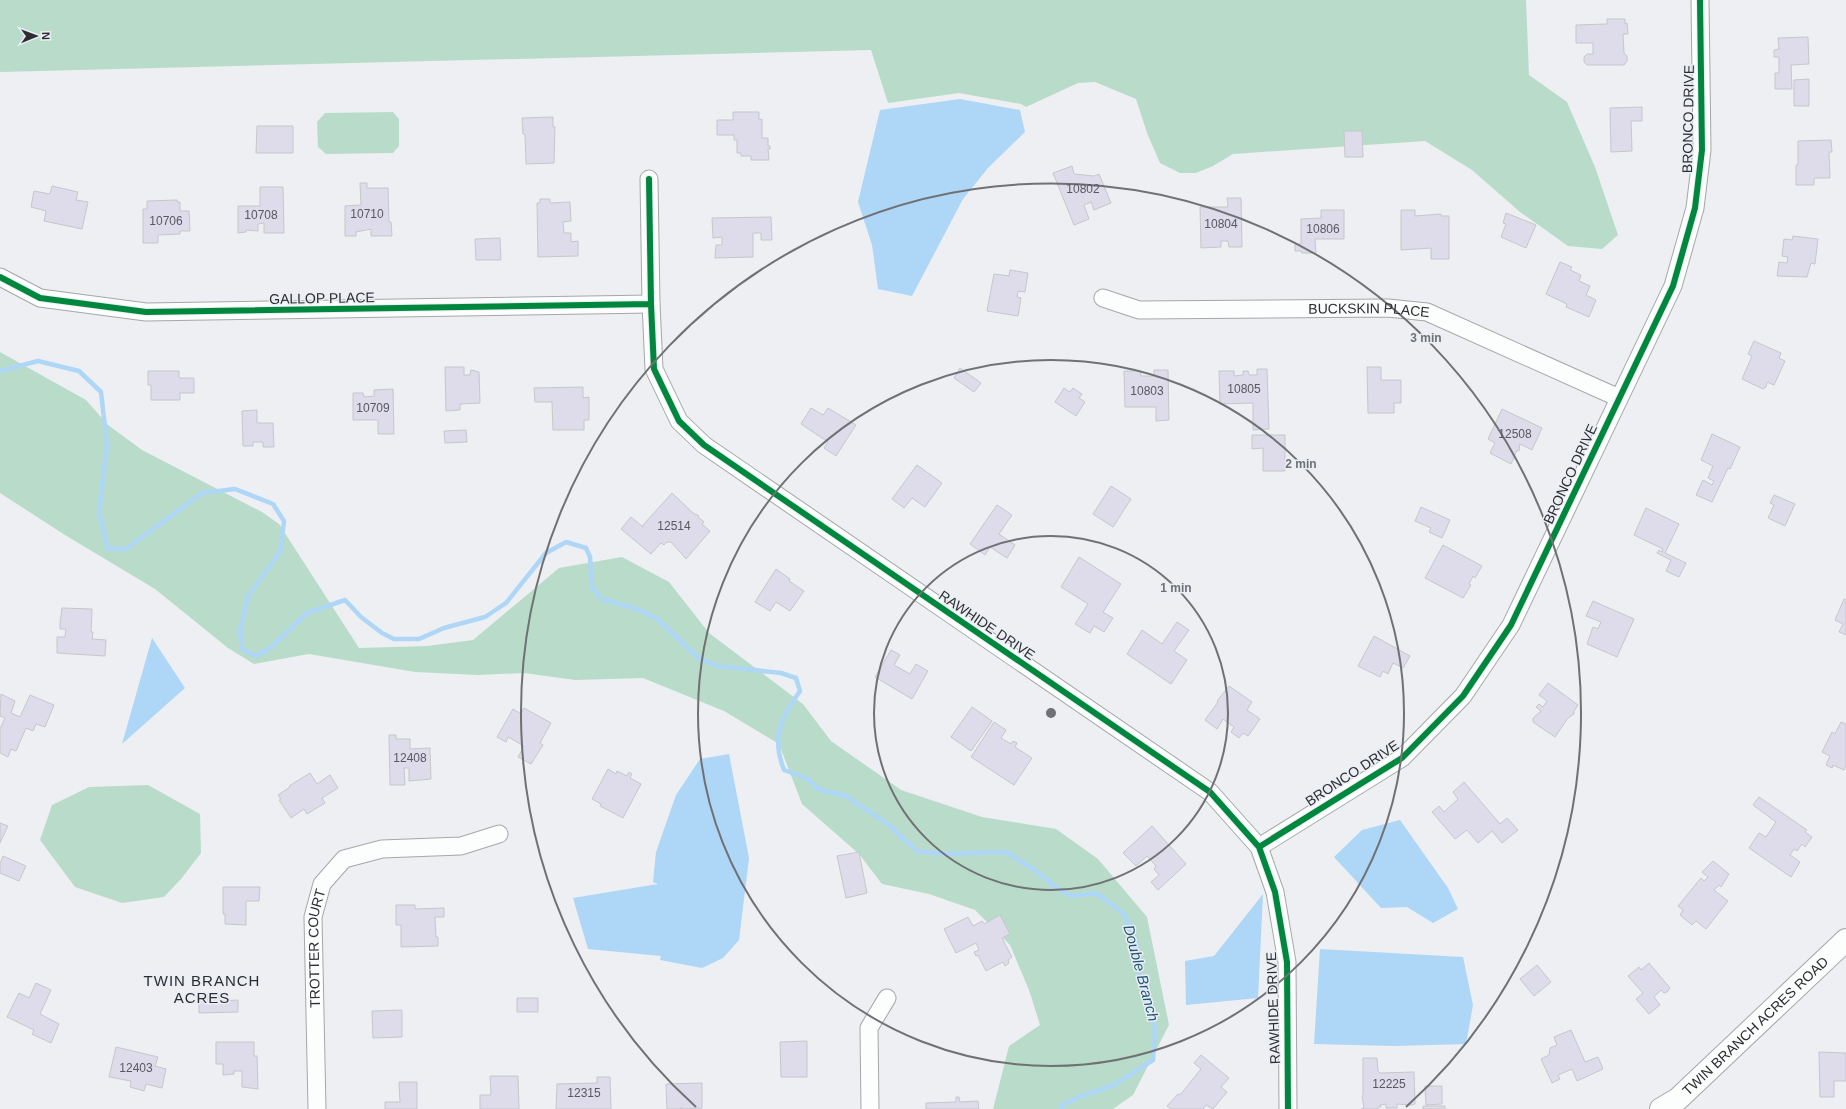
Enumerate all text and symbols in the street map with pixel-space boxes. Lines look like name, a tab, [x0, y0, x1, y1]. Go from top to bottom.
north arrow	[16, 16, 56, 56]
text: N	[40, 32, 52, 40]
street label: BRONCO DRIVE	[1679, 65, 1697, 173]
house number: 10802	[1066, 182, 1100, 196]
house number: 10710	[350, 207, 384, 221]
house number: 10708	[244, 208, 278, 222]
house number: 10706	[149, 214, 183, 228]
house number: 10804	[1204, 217, 1238, 231]
house number: 10806	[1306, 222, 1340, 236]
street label: GALLOP PLACE	[269, 289, 375, 307]
street label: BUCKSKIN PLACE	[1308, 300, 1430, 320]
text: 3 min	[1410, 331, 1442, 345]
house number: 10805	[1227, 382, 1261, 396]
house number: 10803	[1130, 384, 1164, 398]
house number: 10709	[356, 401, 390, 415]
street label: BRONCO DRIVE	[1540, 422, 1600, 526]
house number: 12508	[1498, 427, 1532, 441]
text: 2 min	[1285, 457, 1317, 471]
house number: 12514	[657, 519, 691, 533]
text: 1 min	[1160, 581, 1192, 595]
street label: RAWHIDE DRIVE	[936, 587, 1038, 663]
centre of rings	[1044, 706, 1058, 720]
street label: BRONCO DRIVE	[1302, 737, 1402, 809]
house number: 12408	[393, 751, 427, 765]
street label: TROTTER COURT	[305, 887, 328, 1008]
water label: Double Branch	[1120, 923, 1163, 1023]
street label: RAWHIDE DRIVE	[1263, 952, 1283, 1064]
street label: TWIN BRANCH ACRES ROAD	[1679, 953, 1831, 1099]
district label: TWIN BRANCH ACRES	[144, 972, 260, 1006]
house number: 12403	[119, 1061, 153, 1075]
house number: 12225	[1372, 1077, 1406, 1091]
house number: 12315	[567, 1086, 601, 1100]

